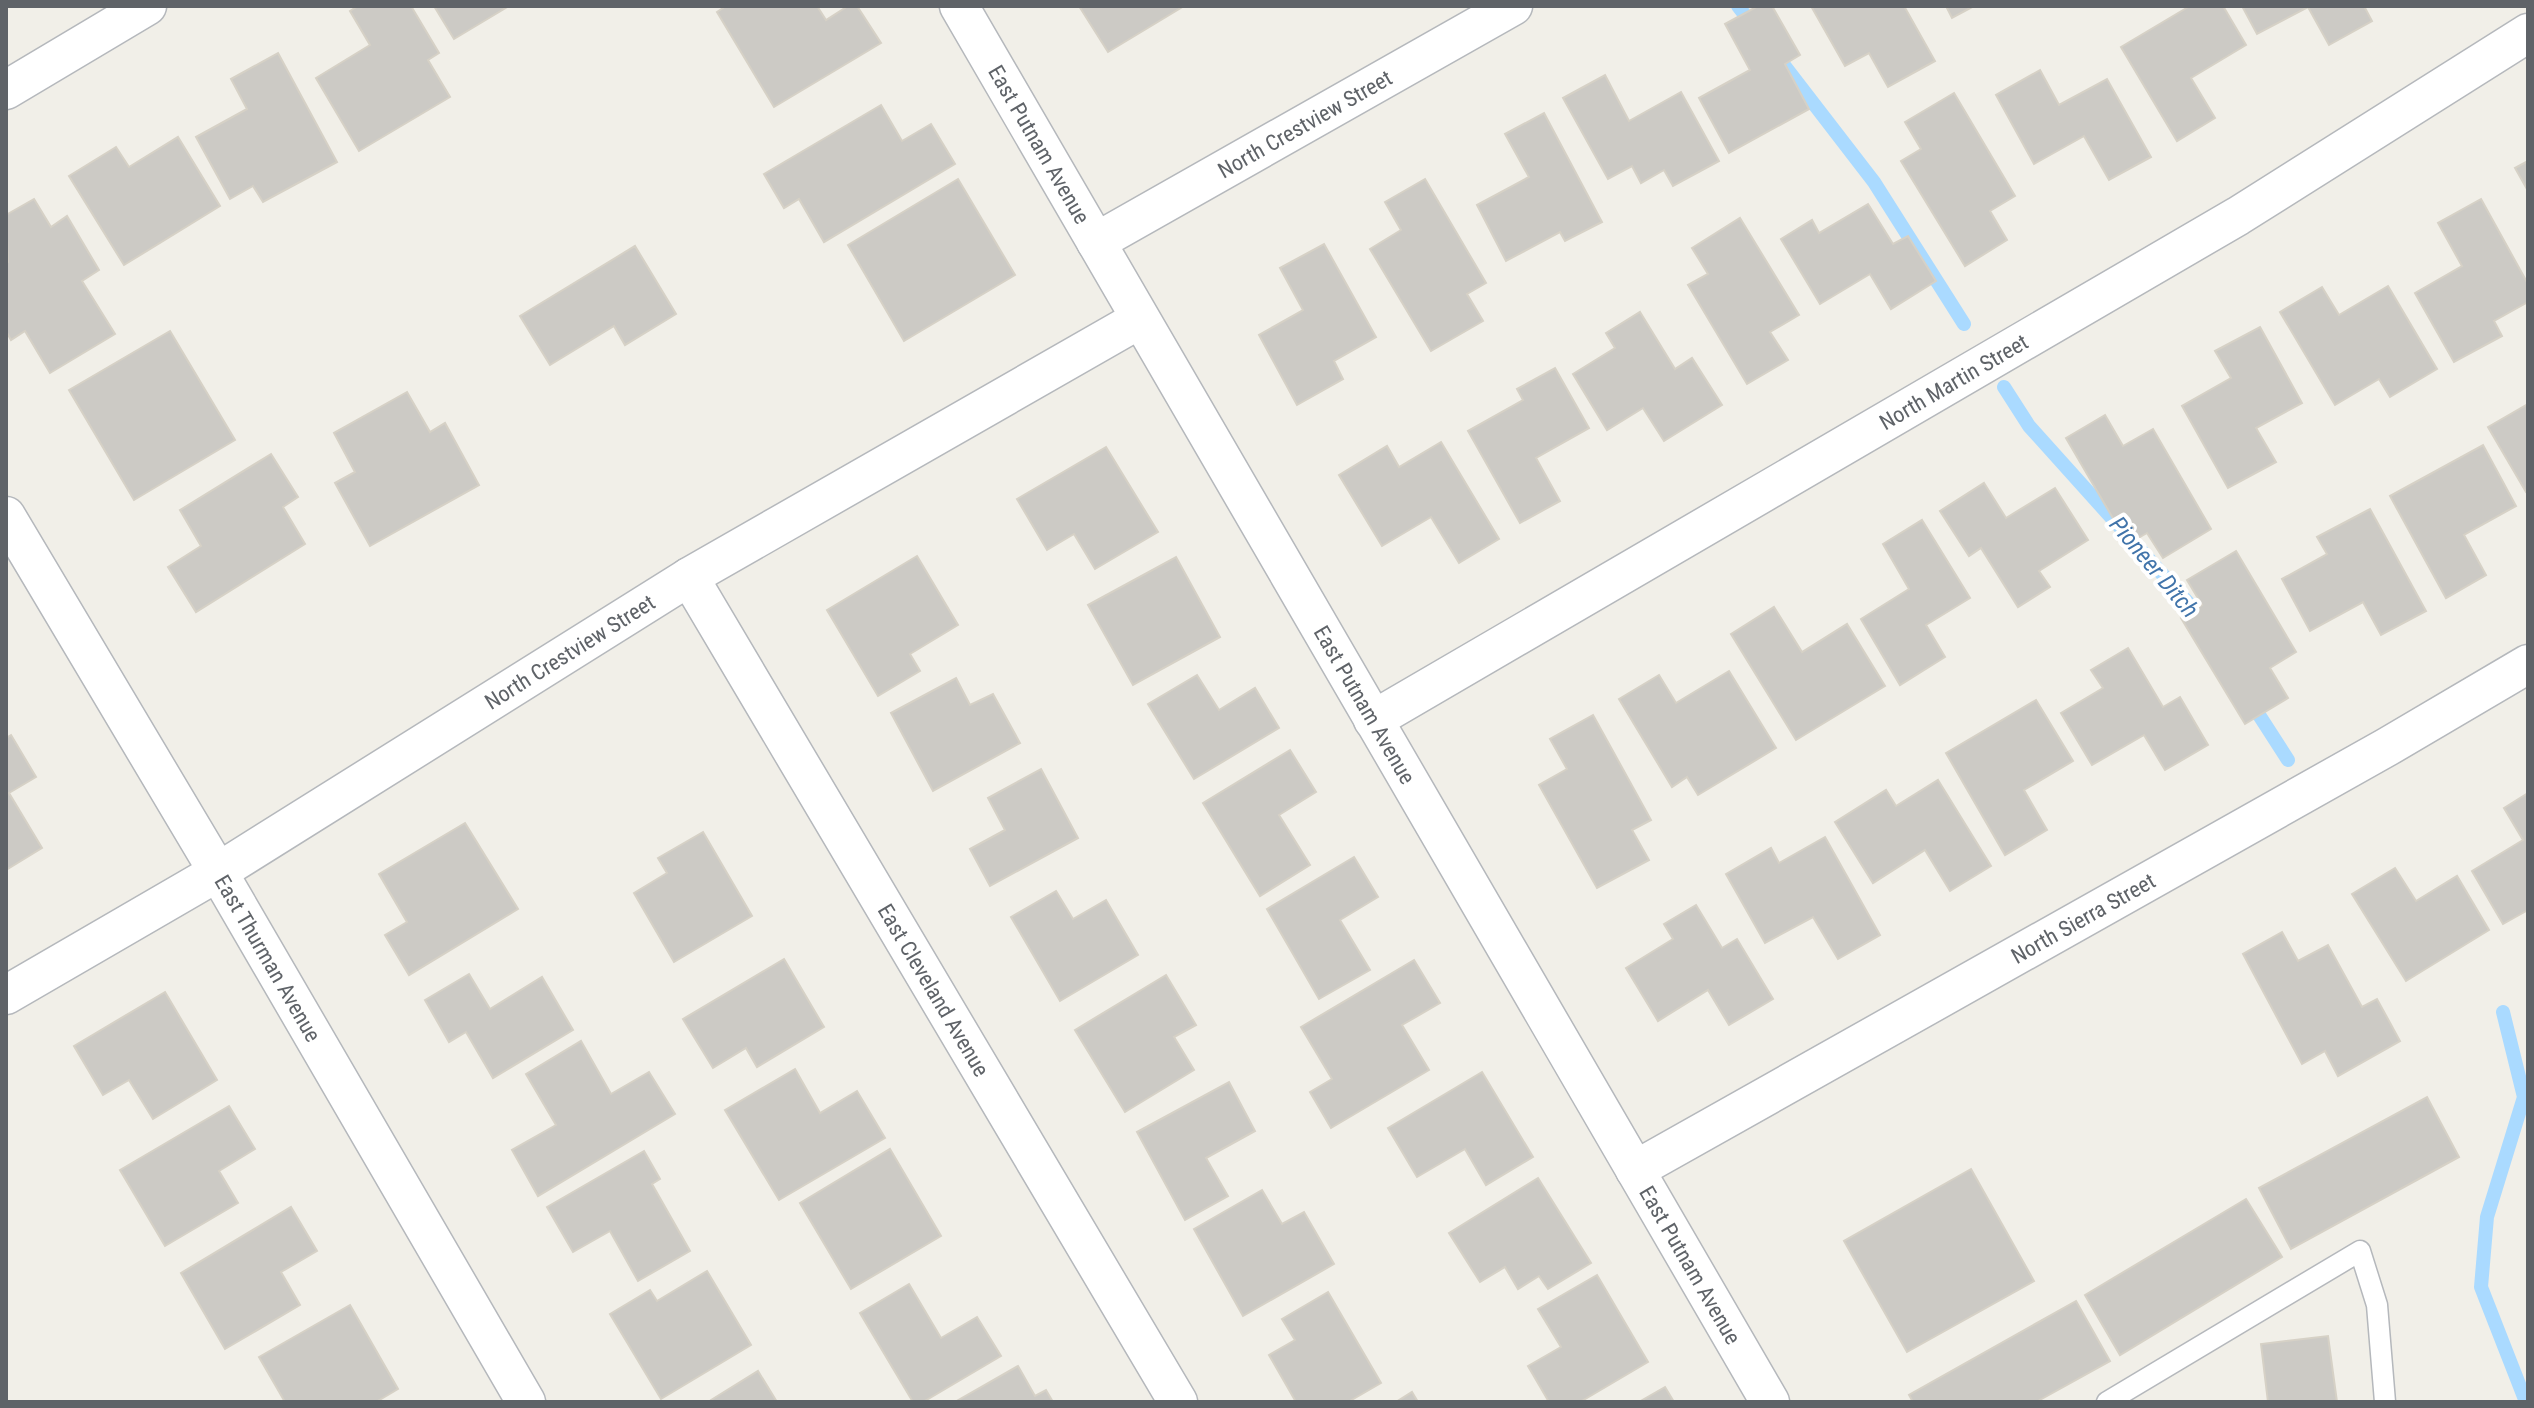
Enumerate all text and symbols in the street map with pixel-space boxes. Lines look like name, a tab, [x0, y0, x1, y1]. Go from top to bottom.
street label: East Putnam Avenue	[983, 61, 1095, 228]
street label: North Crestview Street	[1214, 65, 1396, 183]
street label: North Martin Street	[1875, 329, 2033, 435]
water label: Pioneer Ditch	[2104, 511, 2204, 623]
street label: North Crestview Street	[480, 590, 659, 715]
street label: East Putnam Avenue	[1309, 621, 1420, 788]
street label: North Sierra Street	[2007, 868, 2160, 969]
street label: East Thurman Avenue	[210, 871, 326, 1046]
street label: East Cleveland Avenue	[873, 899, 994, 1081]
street label: East Putnam Avenue	[1634, 1182, 1746, 1349]

